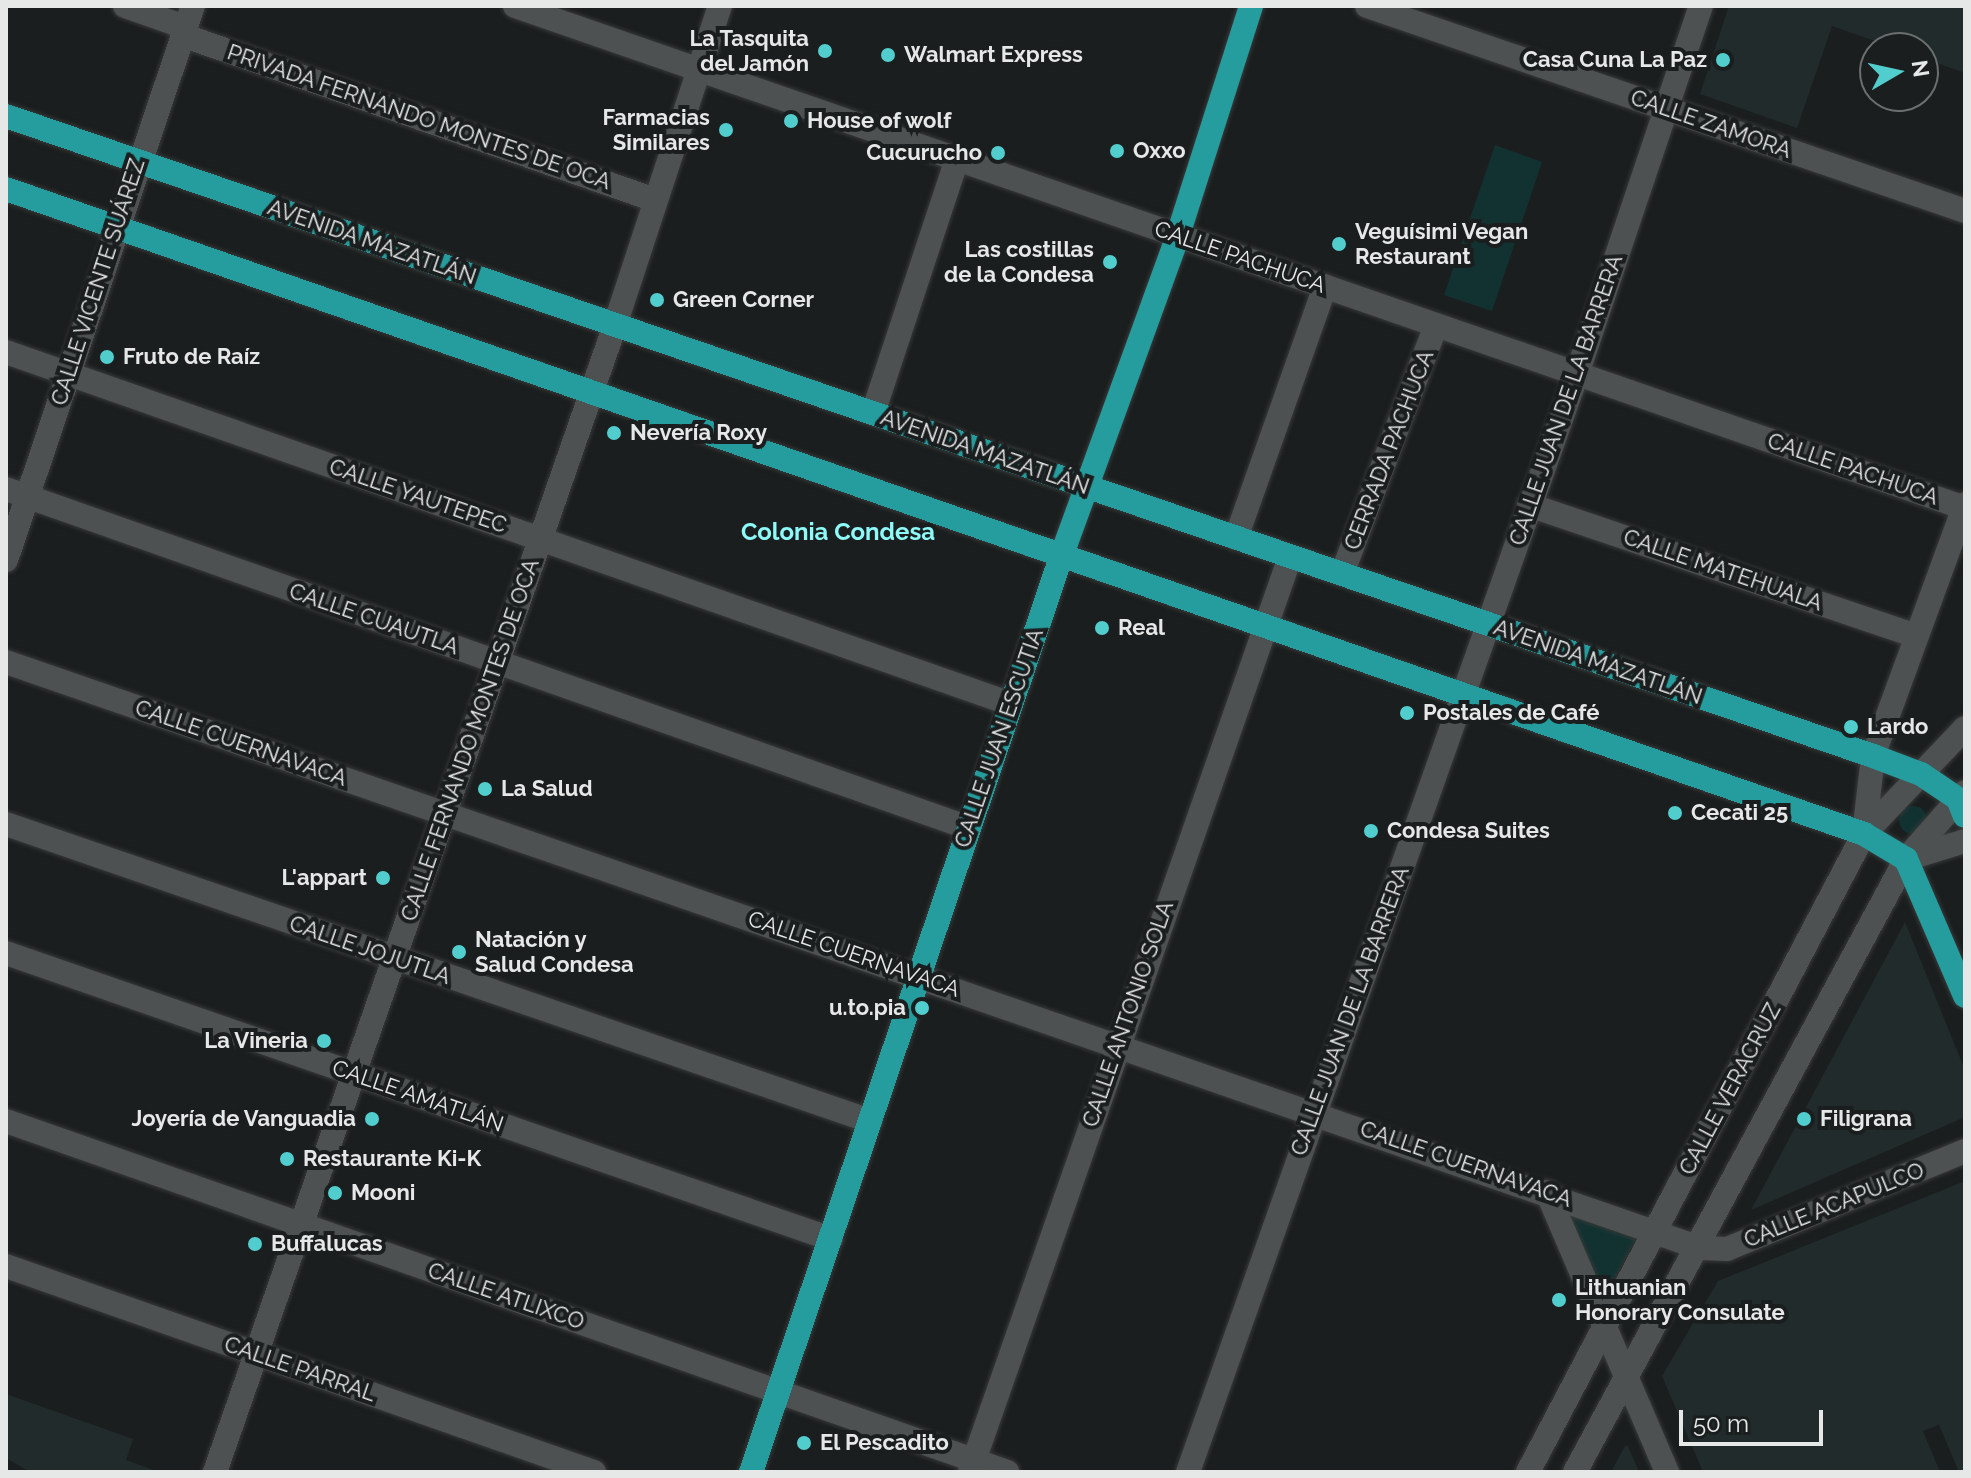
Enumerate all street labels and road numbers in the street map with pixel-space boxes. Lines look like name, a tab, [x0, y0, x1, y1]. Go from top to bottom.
street label: PRIVADA FERNANDO MONTES DE OCA	[223, 39, 615, 195]
street label: CALLE ZAMORA	[1627, 84, 1795, 164]
street label: CALLE VICENTE SUÁREZ	[46, 155, 150, 409]
street label: AVENIDA MAZATLÁN	[264, 194, 480, 290]
street label: CALLE PACHUCA	[1151, 215, 1329, 299]
street label: CALLE JUAN DE LA BARRERA	[1504, 251, 1628, 549]
street label: CERRADA PACHUCA	[1339, 346, 1439, 554]
street label: AVENIDA MAZATLÁN	[877, 404, 1093, 500]
street label: CALLE PACHUCA	[1764, 427, 1942, 511]
street label: CALLE YAUTEPEC	[326, 453, 510, 539]
street label: CALLE MATEHUALA	[1620, 524, 1826, 616]
street label: CALLE FERNANDO MONTES DE OCA	[395, 555, 545, 925]
street label: CALLE CUAUTLA	[286, 578, 462, 660]
street label: AVENIDA MAZATLÁN	[1490, 614, 1706, 710]
street label: CALLE JUAN ESCUTIA	[949, 625, 1049, 851]
street label: CALLE CUERNAVACA	[132, 694, 350, 792]
street label: CALLE JUAN DE LA BARRERA	[1285, 862, 1415, 1160]
street label: CALLE ANTONIO SOLA	[1077, 897, 1179, 1131]
street label: CALLE CUERNAVACA	[745, 905, 963, 1003]
street label: CALLE JOJUTLA	[286, 910, 454, 990]
street label: CALLE VERACRUZ	[1673, 998, 1787, 1180]
street label: CALLE AMATLÁN	[329, 1054, 507, 1138]
street label: CALLE CUERNAVACA	[1357, 1115, 1575, 1213]
street label: CALLE ACAPULCO	[1740, 1157, 1928, 1253]
street label: CALLE ATLIXCO	[424, 1257, 588, 1335]
street label: CALLE PARRAL	[221, 1331, 379, 1407]

